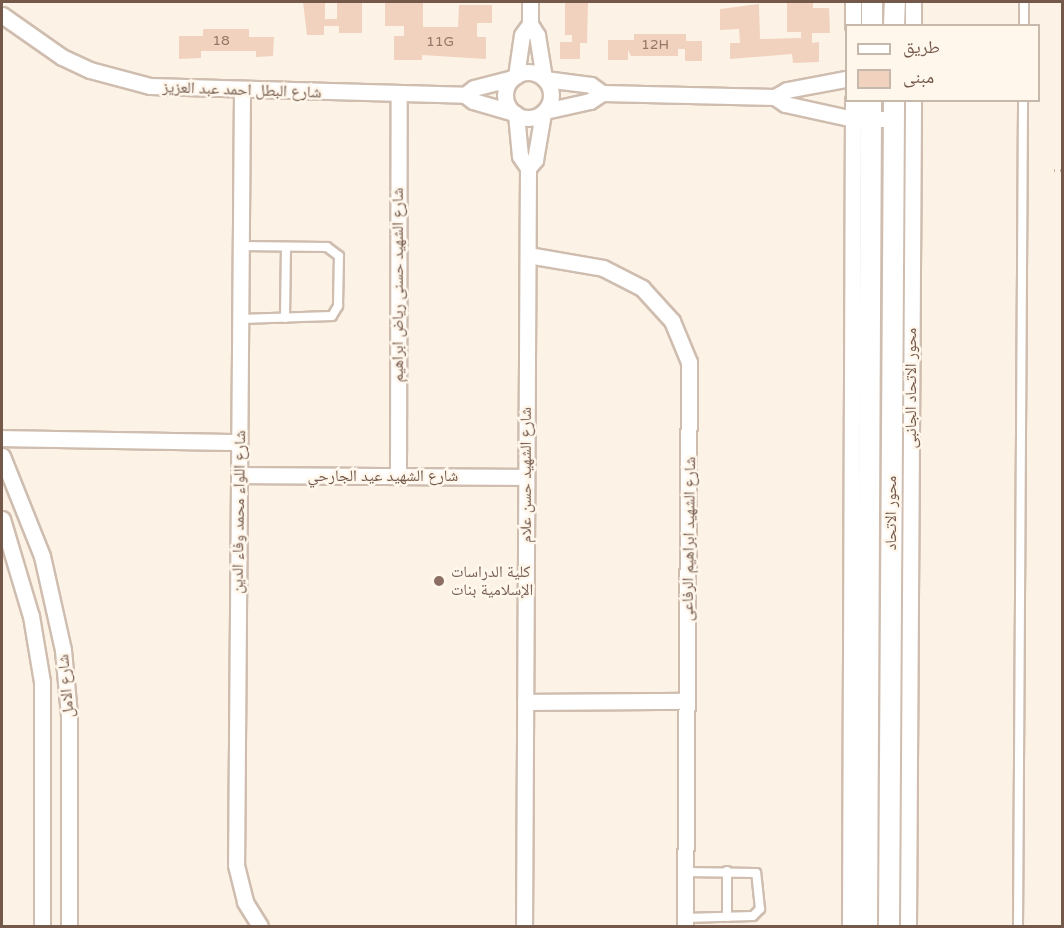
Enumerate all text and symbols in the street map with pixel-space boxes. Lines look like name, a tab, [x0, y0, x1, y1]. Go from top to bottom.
legend	[845, 24, 1040, 102]
house number: 18	[212, 33, 230, 49]
house number: 11G	[426, 34, 454, 50]
text: طريق	[903, 36, 940, 58]
house number: 12H	[641, 37, 669, 53]
text: مبنى	[903, 66, 934, 88]
street label: شارع البطل احمد عبد العزيز	[162, 78, 322, 102]
street label: شارع الشهيد حسنى رياض ابراهيم	[388, 188, 408, 382]
street label: محور الاتحاد الجانبى	[901, 328, 921, 448]
street label: شارع الشهيد حسن علام	[516, 407, 536, 543]
street label: شارع اللواء محمد وفاء الدين	[228, 430, 250, 594]
street label: شارع الشهيد ابراهيم الرفاعى	[678, 457, 700, 621]
street label: شارع الشهيد عيد الجارحي	[308, 466, 458, 486]
street label: محور الاتحاد	[881, 476, 901, 550]
place label: كلية الدراسات الإسلامية بنات	[451, 562, 533, 600]
marker: كلية الدراسات الإسلامية بنات	[432, 574, 446, 588]
street label: شارع الامل	[54, 654, 78, 718]

